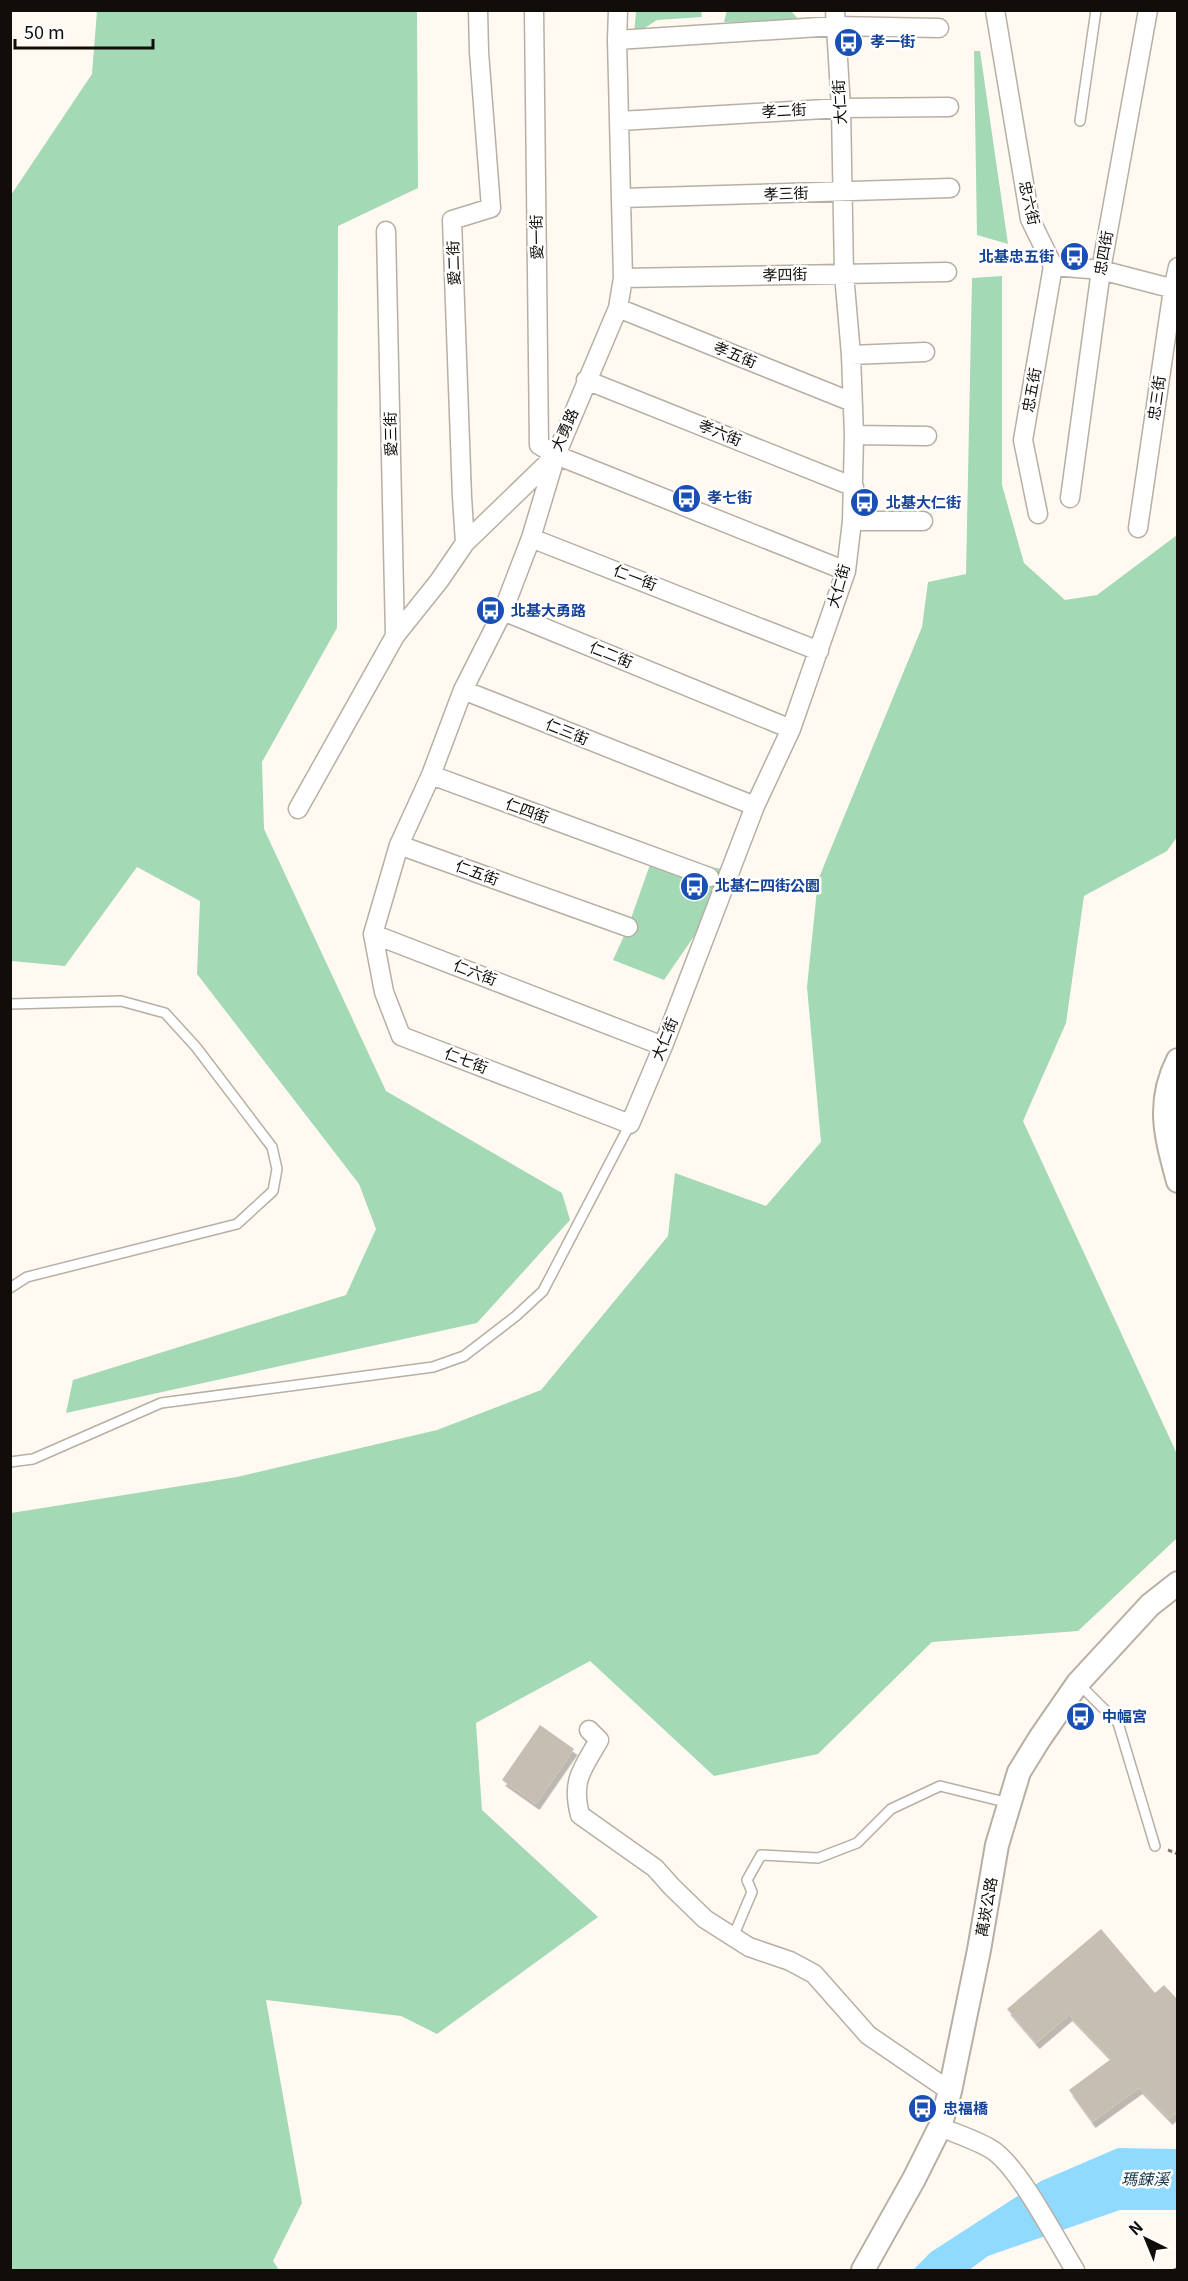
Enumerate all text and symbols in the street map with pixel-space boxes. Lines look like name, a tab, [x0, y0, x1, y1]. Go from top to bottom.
scale bar	[15, 12, 153, 50]
text: 50 m	[24, 18, 65, 44]
bus stop icon: 孝一街	[833, 26, 865, 58]
place label: 孝一街	[870, 30, 915, 51]
street label: 大仁街	[827, 79, 850, 125]
street label: 孝二街	[761, 98, 807, 121]
street label: 忠六街	[1015, 178, 1046, 227]
street label: 孝三街	[763, 181, 809, 204]
street label: 愛一街	[525, 214, 546, 260]
street label: 忠四街	[1088, 229, 1117, 277]
street label: 愛二街	[441, 240, 464, 286]
bus stop icon: 北基忠五街	[1059, 241, 1091, 273]
place label: 北基忠五街	[979, 245, 1054, 266]
street label: 孝四街	[762, 263, 808, 284]
street label: 孝五街	[711, 335, 760, 372]
street label: 忠五街	[1016, 366, 1045, 414]
street label: 忠三街	[1142, 374, 1169, 422]
street label: 大勇路	[545, 405, 582, 454]
street label: 愛三街	[379, 411, 400, 457]
street label: 孝六街	[696, 413, 745, 450]
bus stop icon: 孝七街	[670, 482, 702, 514]
place label: 孝七街	[707, 486, 752, 507]
bus stop icon: 北基大仁街	[849, 487, 881, 519]
place label: 北基大仁街	[886, 491, 961, 512]
street label: 仁一街	[611, 559, 660, 594]
street label: 大仁街	[821, 561, 854, 610]
bus stop icon: 北基大勇路	[474, 595, 506, 627]
place label: 北基大勇路	[511, 599, 586, 620]
street label: 仁二街	[587, 635, 636, 672]
street label: 仁三街	[543, 712, 592, 749]
street label: 仁四街	[503, 792, 552, 827]
street label: 仁五街	[453, 854, 502, 889]
bus stop icon: 北基仁四街公園	[678, 870, 710, 902]
place label: 北基仁四街公園	[715, 874, 820, 895]
street label: 仁六街	[451, 954, 500, 989]
street label: 大仁街	[645, 1014, 682, 1063]
street label: 仁七街	[442, 1042, 491, 1077]
bus stop icon: 中幅宮	[1065, 1701, 1097, 1733]
place label: 中幅宮	[1102, 1705, 1147, 1726]
street label: 萬崁公路	[970, 1875, 1001, 1938]
bus stop icon: 忠福橋	[906, 2093, 938, 2125]
place label: 忠福橋	[943, 2097, 989, 2118]
water label: 瑪鋉溪	[1121, 2166, 1171, 2190]
north arrow	[1116, 2209, 1176, 2269]
text: N	[1123, 2214, 1148, 2240]

